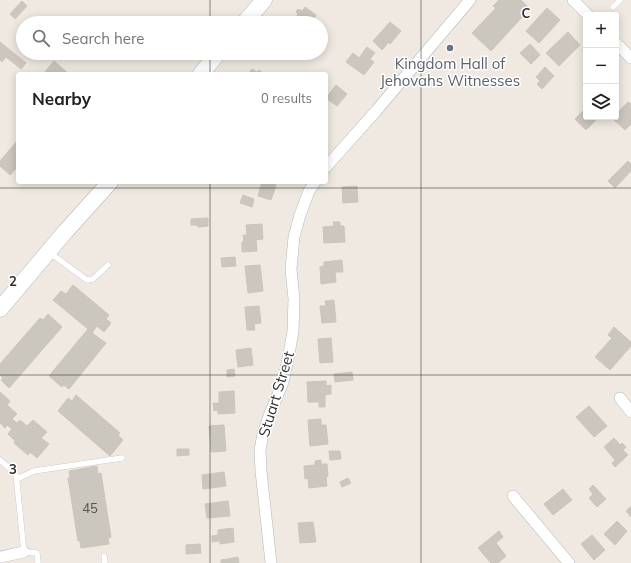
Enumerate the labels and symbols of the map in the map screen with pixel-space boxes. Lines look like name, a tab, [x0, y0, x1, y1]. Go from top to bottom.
text: C	[522, 5, 531, 21]
marker: Kingdom Hall of Jehovahs Witnesses	[445, 43, 455, 53]
place label: Kingdom Hall of Jehovahs Witnesses	[380, 54, 520, 90]
text: 2	[9, 273, 17, 289]
street label: Stuart Street	[254, 349, 298, 439]
text: 3	[9, 461, 17, 477]
house number: 45	[82, 500, 98, 516]

